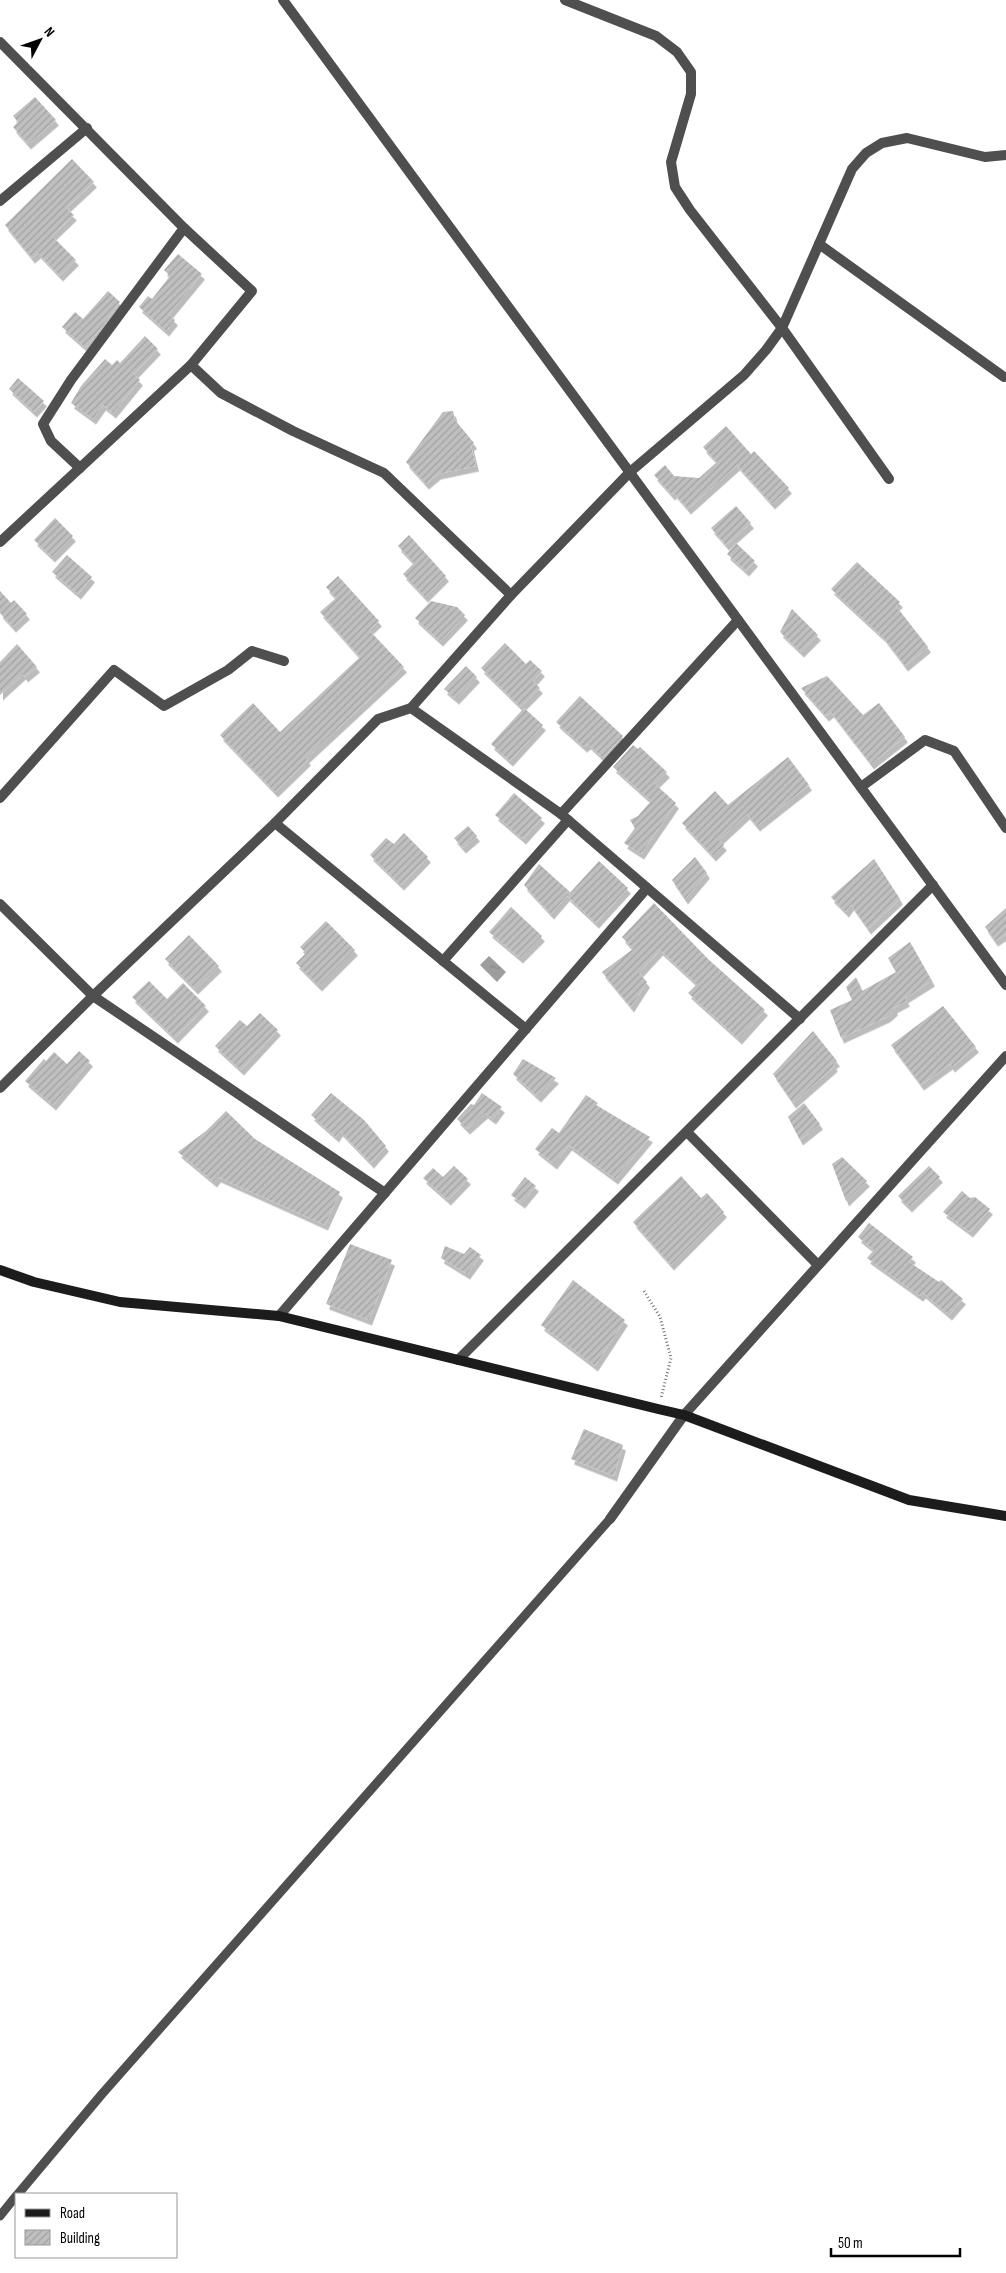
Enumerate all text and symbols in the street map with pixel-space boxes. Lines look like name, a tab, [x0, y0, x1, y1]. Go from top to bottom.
north arrow	[15, 15, 65, 65]
text: N	[41, 23, 58, 40]
legend	[15, 2193, 178, 2258]
text: Road	[60, 2204, 85, 2223]
scale bar	[831, 2226, 960, 2258]
text: Building	[60, 2229, 100, 2248]
text: 50 m	[838, 2234, 863, 2253]

